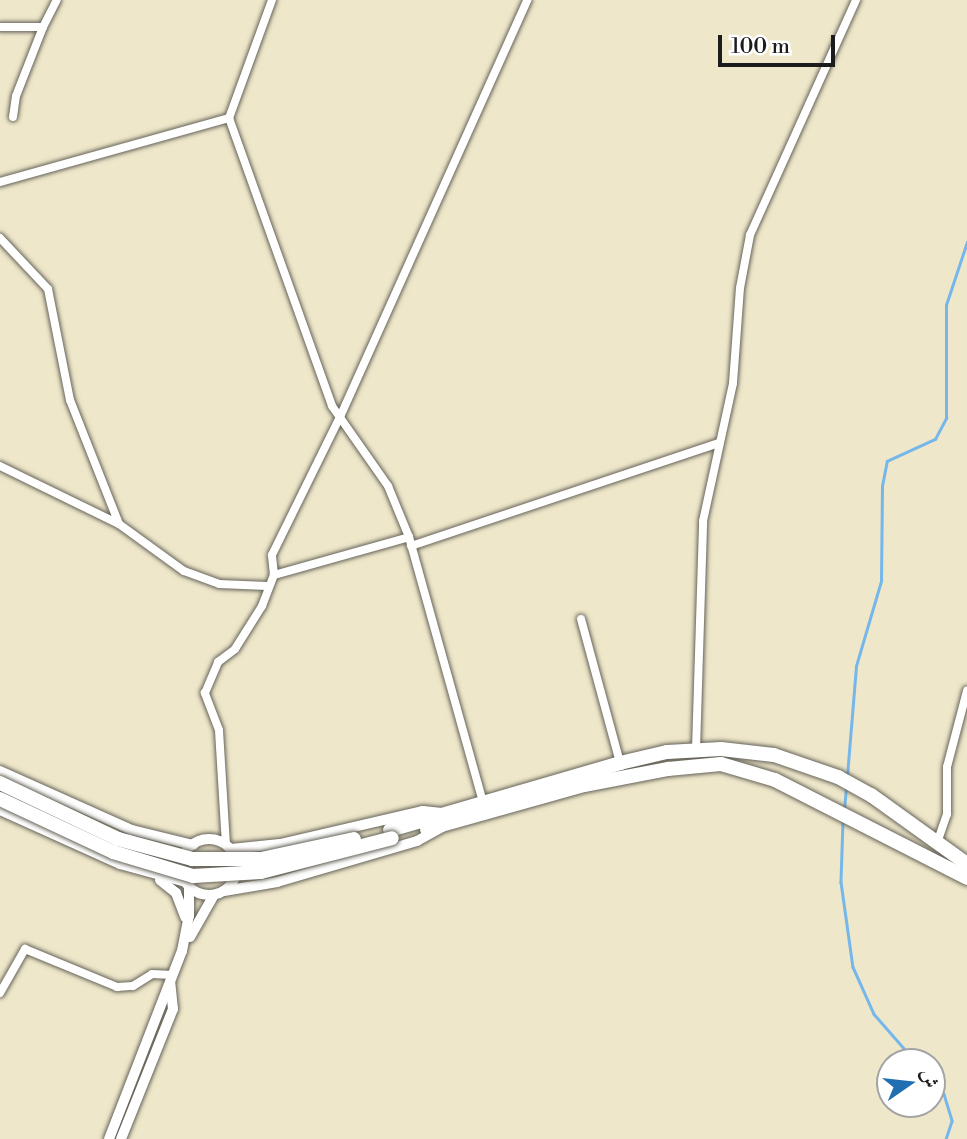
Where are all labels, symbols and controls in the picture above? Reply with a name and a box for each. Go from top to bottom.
scale bar [722,21,839,65]
text: 100 m [731,34,790,60]
north arrow [876,1048,946,1118]
text: ش [916,1066,943,1090]

